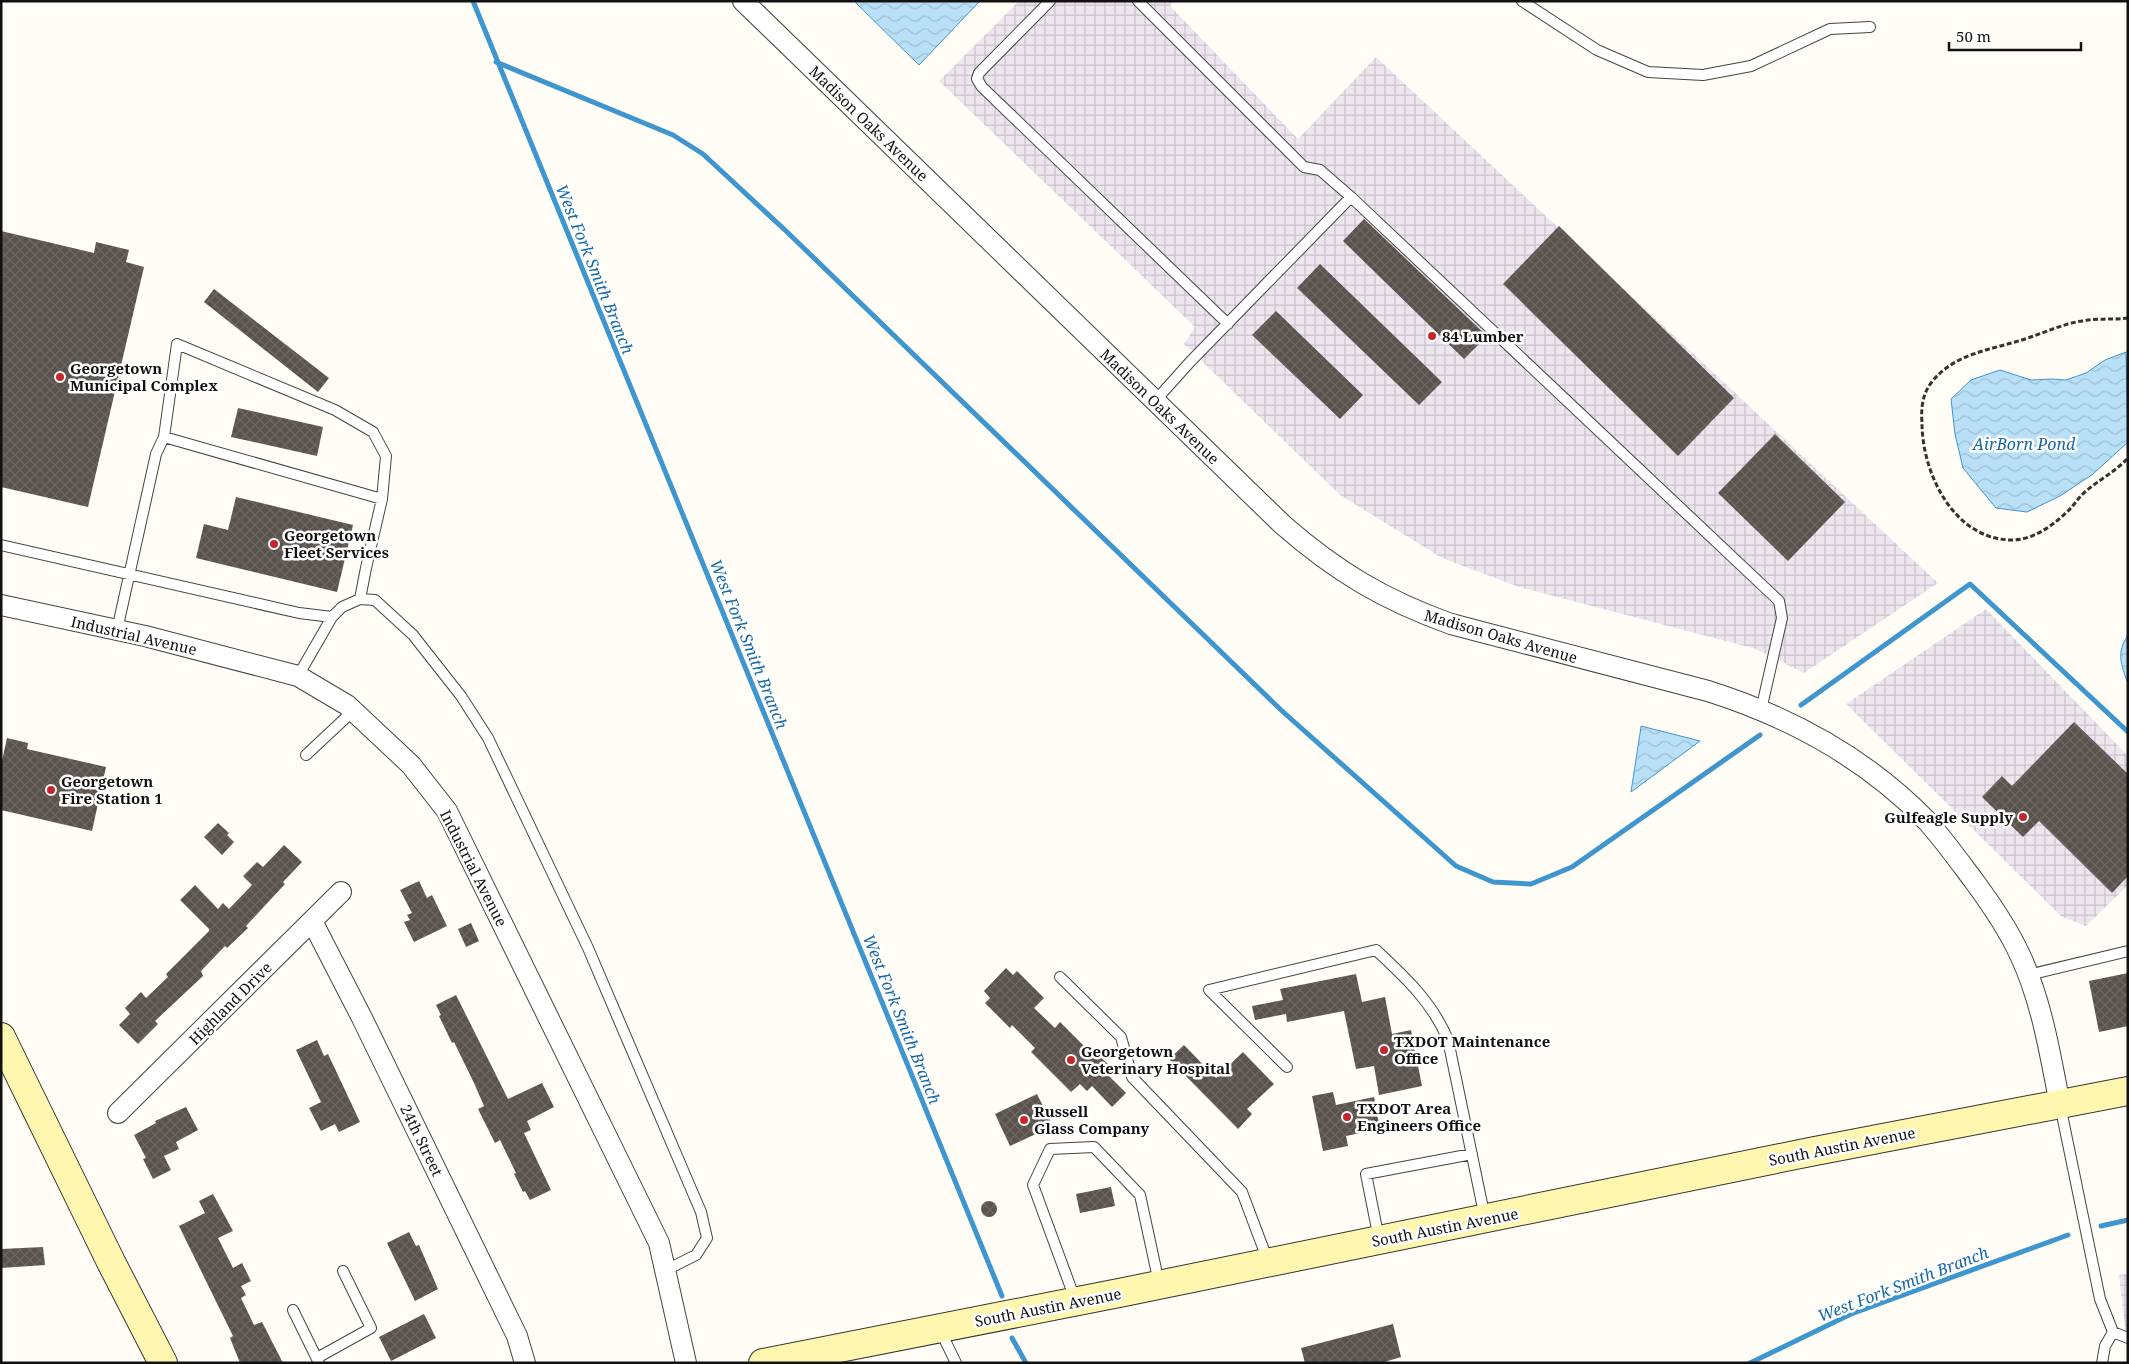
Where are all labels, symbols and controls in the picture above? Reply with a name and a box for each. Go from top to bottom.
scale bar [1949,20,2082,52]
text: 50 m [1956,26,1991,46]
street label: Madison Oaks Avenue [805,61,933,185]
water label: West Fork Smith Branch [551,181,639,358]
place label: 84 Lumber [1442,326,1524,346]
marker: 84 Lumber [1426,330,1438,342]
street label: Madison Oaks Avenue [1096,344,1224,468]
place label: Georgetown Municipal Complex [70,358,218,395]
marker: Georgetown Municipal Complex [54,371,66,383]
water label: AirBorn Pond [1972,433,2076,455]
place label: Georgetown Fleet Services [284,525,389,562]
marker: Georgetown Fleet Services [268,538,280,550]
water label: West Fork Smith Branch [705,556,793,733]
street label: Madison Oaks Avenue [1422,605,1580,667]
street label: Industrial Avenue [69,611,199,659]
place label: Georgetown Fire Station 1 [61,771,163,808]
marker: Georgetown Fire Station 1 [45,784,57,796]
street label: Industrial Avenue [436,806,512,930]
place label: Gulfeagle Supply [1884,807,2013,827]
marker: Gulfeagle Supply [2017,811,2029,823]
water label: West Fork Smith Branch [858,931,946,1108]
street label: Highland Drive [184,957,276,1049]
place label: TXDOT Maintenance Office [1394,1031,1550,1068]
place label: Georgetown Veterinary Hospital [1081,1041,1231,1078]
marker: TXDOT Maintenance Office [1378,1044,1390,1056]
marker: Georgetown Veterinary Hospital [1065,1054,1077,1066]
place label: TXDOT Area Engineers Office [1357,1098,1481,1135]
street label: 24th Street [396,1101,448,1179]
place label: Russell Glass Company [1034,1101,1150,1138]
marker: TXDOT Area Engineers Office [1341,1111,1353,1123]
marker: Russell Glass Company [1018,1114,1030,1126]
street label: South Austin Avenue [1767,1122,1917,1170]
street label: South Austin Avenue [1370,1203,1520,1251]
water label: West Fork Smith Branch [1814,1241,1992,1327]
street label: South Austin Avenue [973,1283,1123,1331]

